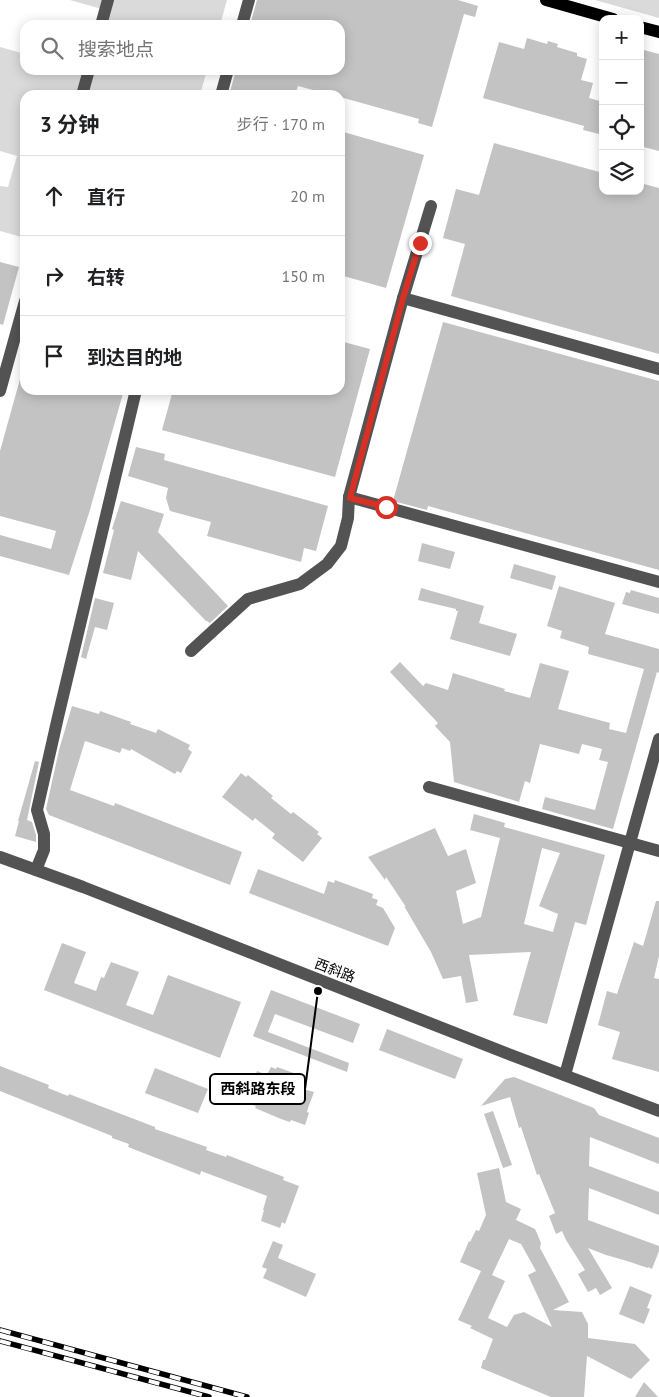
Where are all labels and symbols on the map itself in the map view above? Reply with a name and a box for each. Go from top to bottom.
route end [409,232,432,255]
route start [375,496,398,519]
street label: 西斜路 [312,954,358,986]
callout: 西斜路东段 [210,1074,305,1104]
text: 西斜路东段 [220,1079,296,1098]

